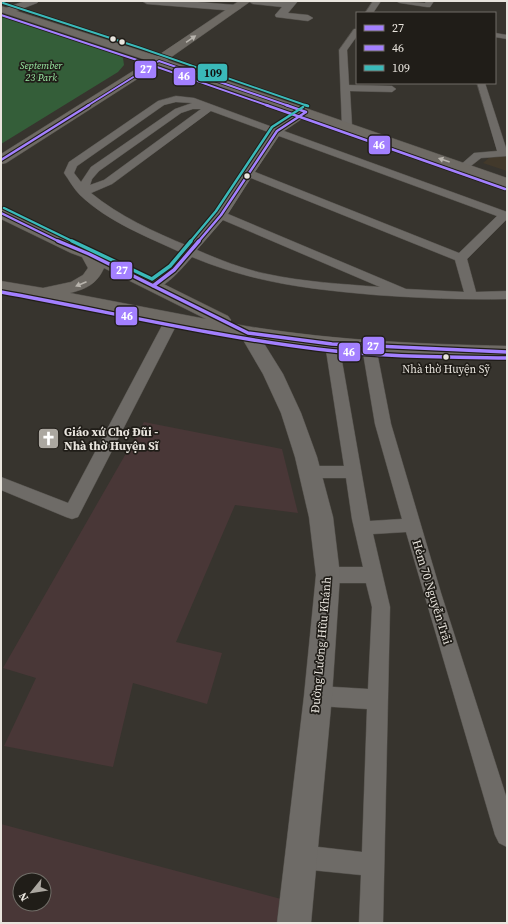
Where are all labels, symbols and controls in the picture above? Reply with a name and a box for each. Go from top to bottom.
legend [356,12,496,84]
text: 27 [392,20,404,36]
unlabelled marker [108,34,118,44]
one-way arrow [186,35,197,43]
unlabelled marker [117,37,127,47]
text: 46 [392,40,404,56]
park label: September 23 Park [20,59,63,84]
line badge: 27 [134,60,157,79]
text: 109 [392,60,410,76]
text: 27 [140,62,152,77]
line badge: 109 [197,63,228,82]
text: 109 [204,66,222,81]
line badge: 46 [173,67,196,86]
text: 46 [178,69,190,84]
line badge: 46 [368,135,391,155]
text: 46 [373,138,385,153]
one-way arrow [437,157,449,163]
unlabelled marker [242,171,252,181]
line badge: 27 [110,261,133,280]
text: 27 [116,263,128,278]
one-way arrow [74,281,86,287]
line badge: 46 [115,306,138,326]
text: 46 [121,309,133,324]
line badge: 27 [362,336,385,355]
text: 27 [367,339,379,354]
line badge: 46 [338,342,361,362]
text: 46 [343,345,355,360]
marker: Nhà thờ Huyện Sỹ [441,352,451,362]
place label: Nhà thờ Huyện Sỹ [402,362,490,377]
place label: Giáo xứ Chợ Đũi - Nhà thờ Huyện Sĩ [64,424,159,454]
church icon: Giáo xứ Chợ Đũi - Nhà thờ Huyện Sĩ [36,426,62,452]
street label: Hẻm 70 Nguyễn Trãi [408,538,456,647]
street label: Đường Lương Hữu Khánh [307,576,335,714]
north arrow [12,872,52,912]
text: N [15,890,32,904]

